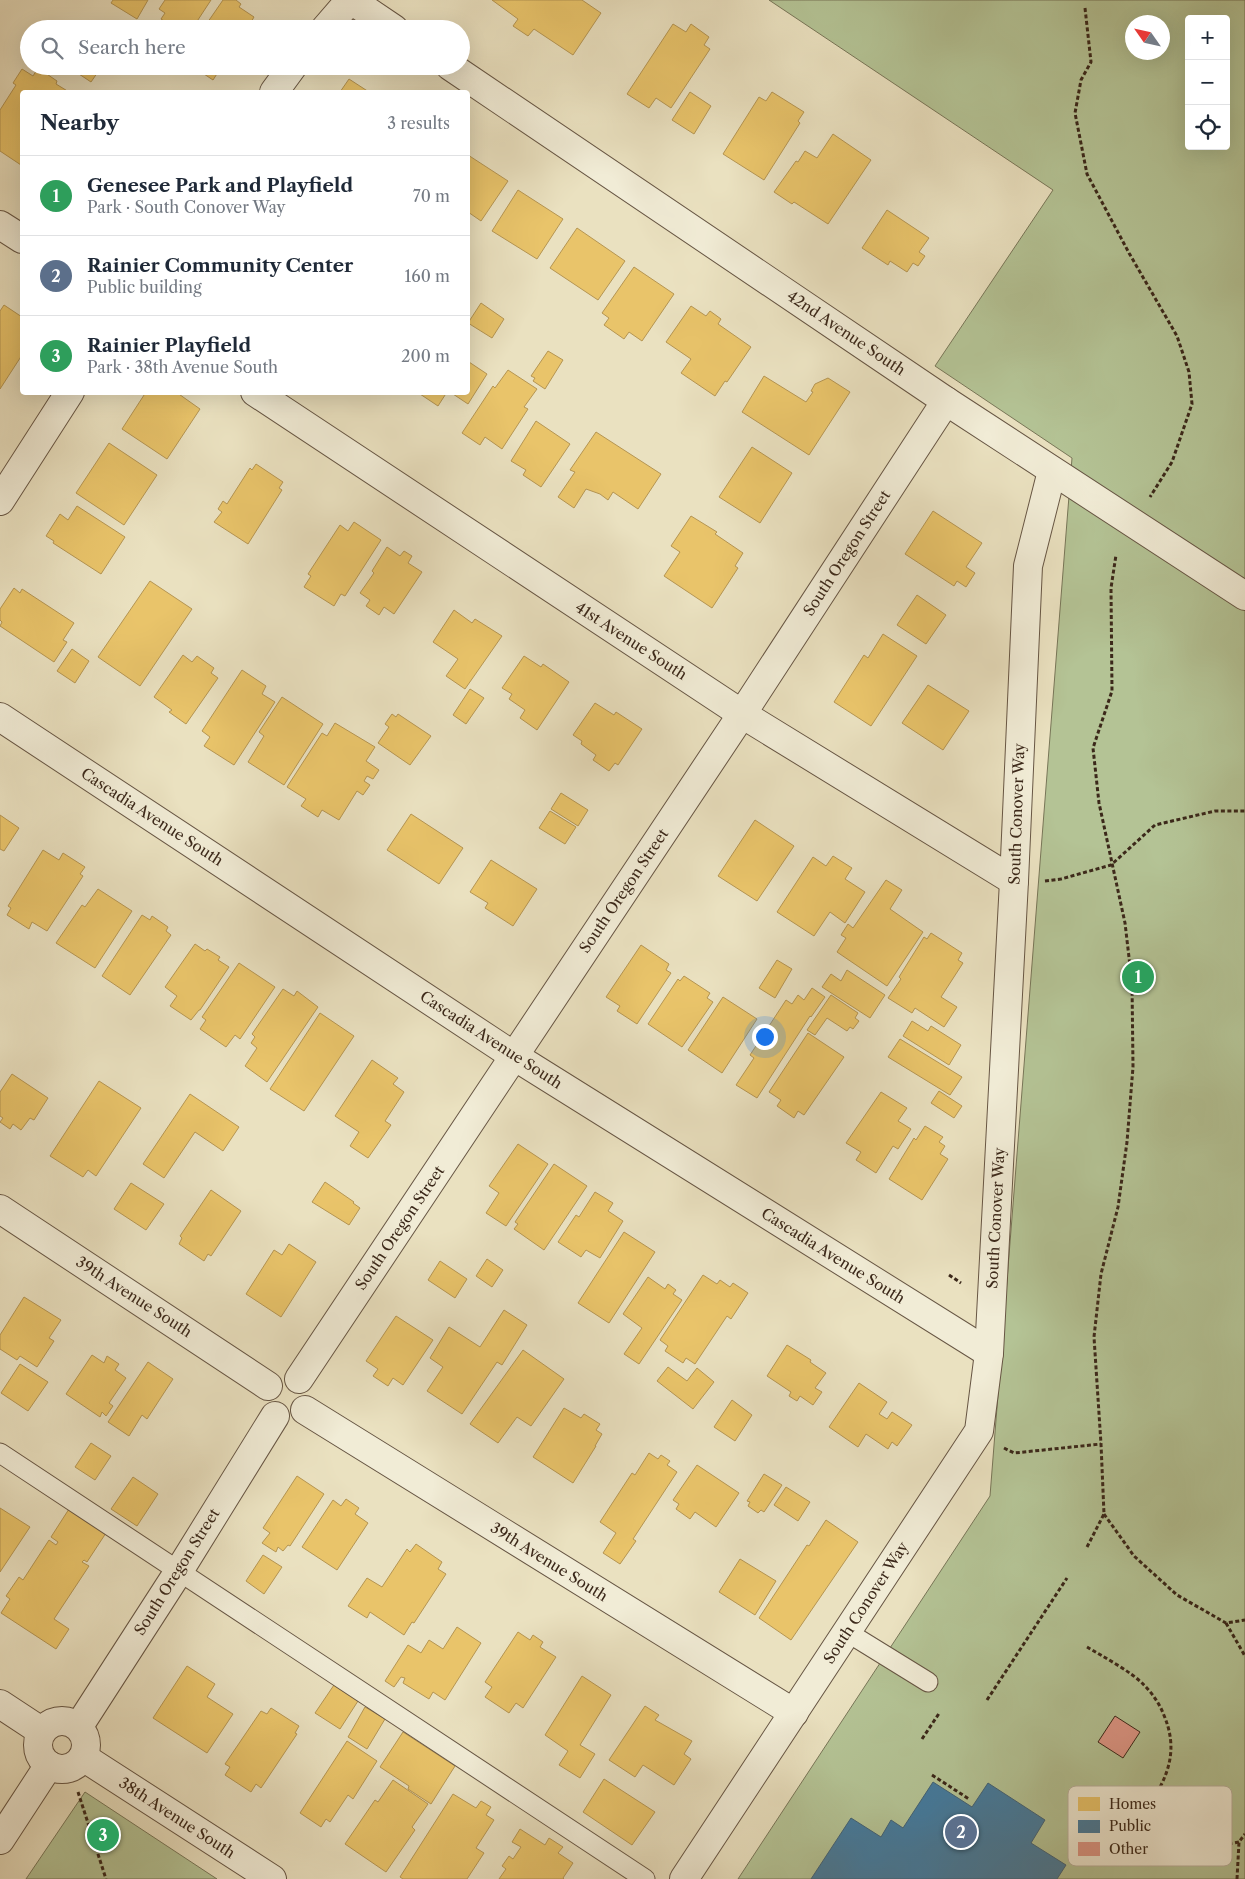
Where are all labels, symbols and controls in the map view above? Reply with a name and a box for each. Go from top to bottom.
north arrow [1125,15,1170,60]
map controls [1185,15,1230,150]
button: + [1185,15,1230,60]
search box [20,20,470,75]
icon: search [38,34,66,62]
text: Search here [78,36,186,59]
button: − [1185,60,1230,105]
button: locate [1185,105,1230,150]
text: Nearby [40,110,119,135]
text: 3 results [387,113,450,133]
text: Genesee Park and Playfield [87,174,353,197]
text: 1 [52,186,60,206]
text: 70 m [413,186,450,206]
text: Park · South Conover Way [87,197,285,217]
text: Rainier Community Center [87,254,353,277]
text: 2 [51,266,61,286]
text: 160 m [405,266,450,286]
text: Public building [87,277,202,297]
street label: 42nd Avenue South [783,286,910,380]
text: Rainier Playfield [87,334,251,357]
text: 3 [51,346,61,366]
text: 200 m [401,346,450,366]
text: Park · 38th Avenue South [87,357,278,377]
street label: South Oregon Street [799,486,895,619]
street label: 41st Avenue South [572,597,691,684]
street label: South Conover Way [1005,742,1028,885]
street label: Cascadia Avenue South [77,763,228,870]
street label: South Oregon Street [575,824,673,957]
pin: 1 [1122,958,1154,996]
street label: Cascadia Avenue South [416,986,567,1093]
your location [752,1024,778,1050]
street label: South Conover Way [982,1146,1009,1289]
street label: South Oregon Street [351,1161,449,1294]
street label: Cascadia Avenue South [758,1204,909,1308]
street label: 39th Avenue South [73,1252,196,1342]
street label: South Oregon Street [130,1504,224,1639]
street label: 39th Avenue South [487,1518,612,1606]
street label: South Conover Way [819,1538,912,1667]
street label: 38th Avenue South [116,1773,239,1863]
legend [1068,1786,1232,1866]
text: Homes [1109,1795,1156,1813]
pin: 2 [945,1813,977,1851]
pin: 3 [87,1816,119,1854]
text: Public [1109,1817,1151,1835]
text: Other [1109,1840,1148,1858]

